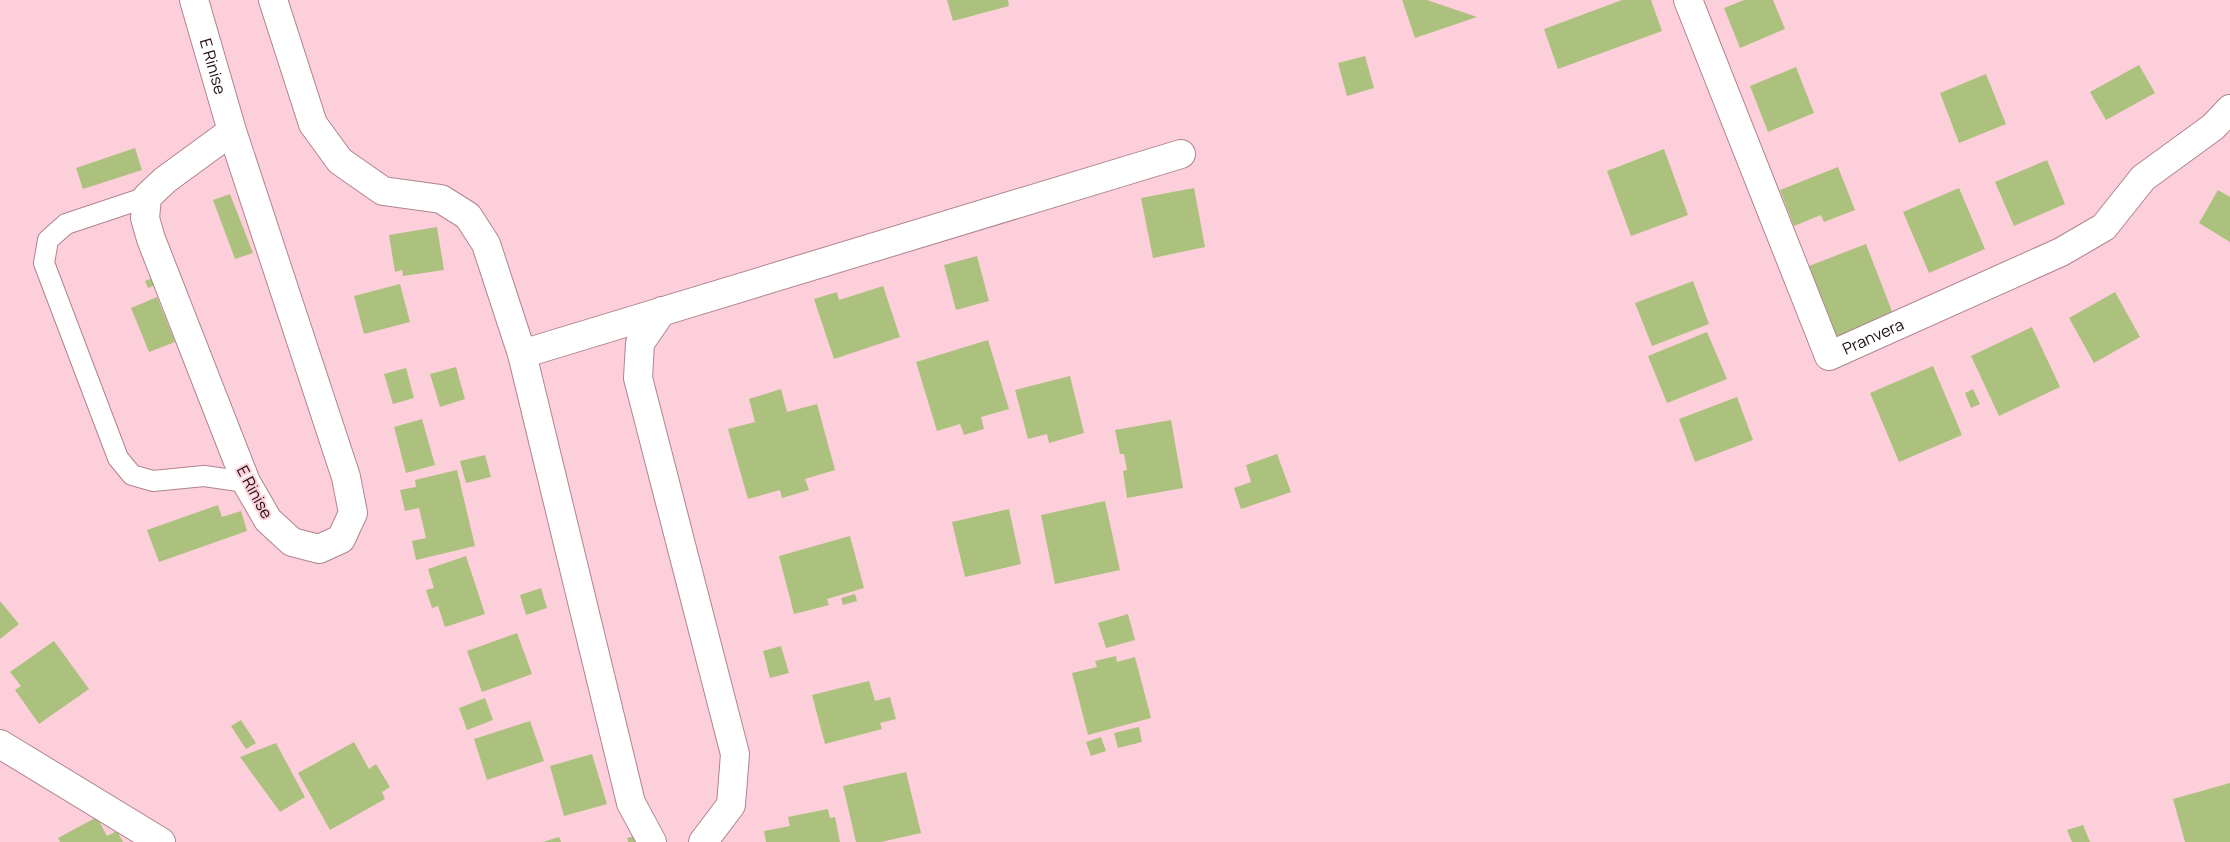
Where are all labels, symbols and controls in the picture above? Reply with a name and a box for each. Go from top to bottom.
street label: E Rinise [195,36,232,97]
street label: Pranvera [1839,313,1907,360]
street label: E Rinise [232,462,278,522]

